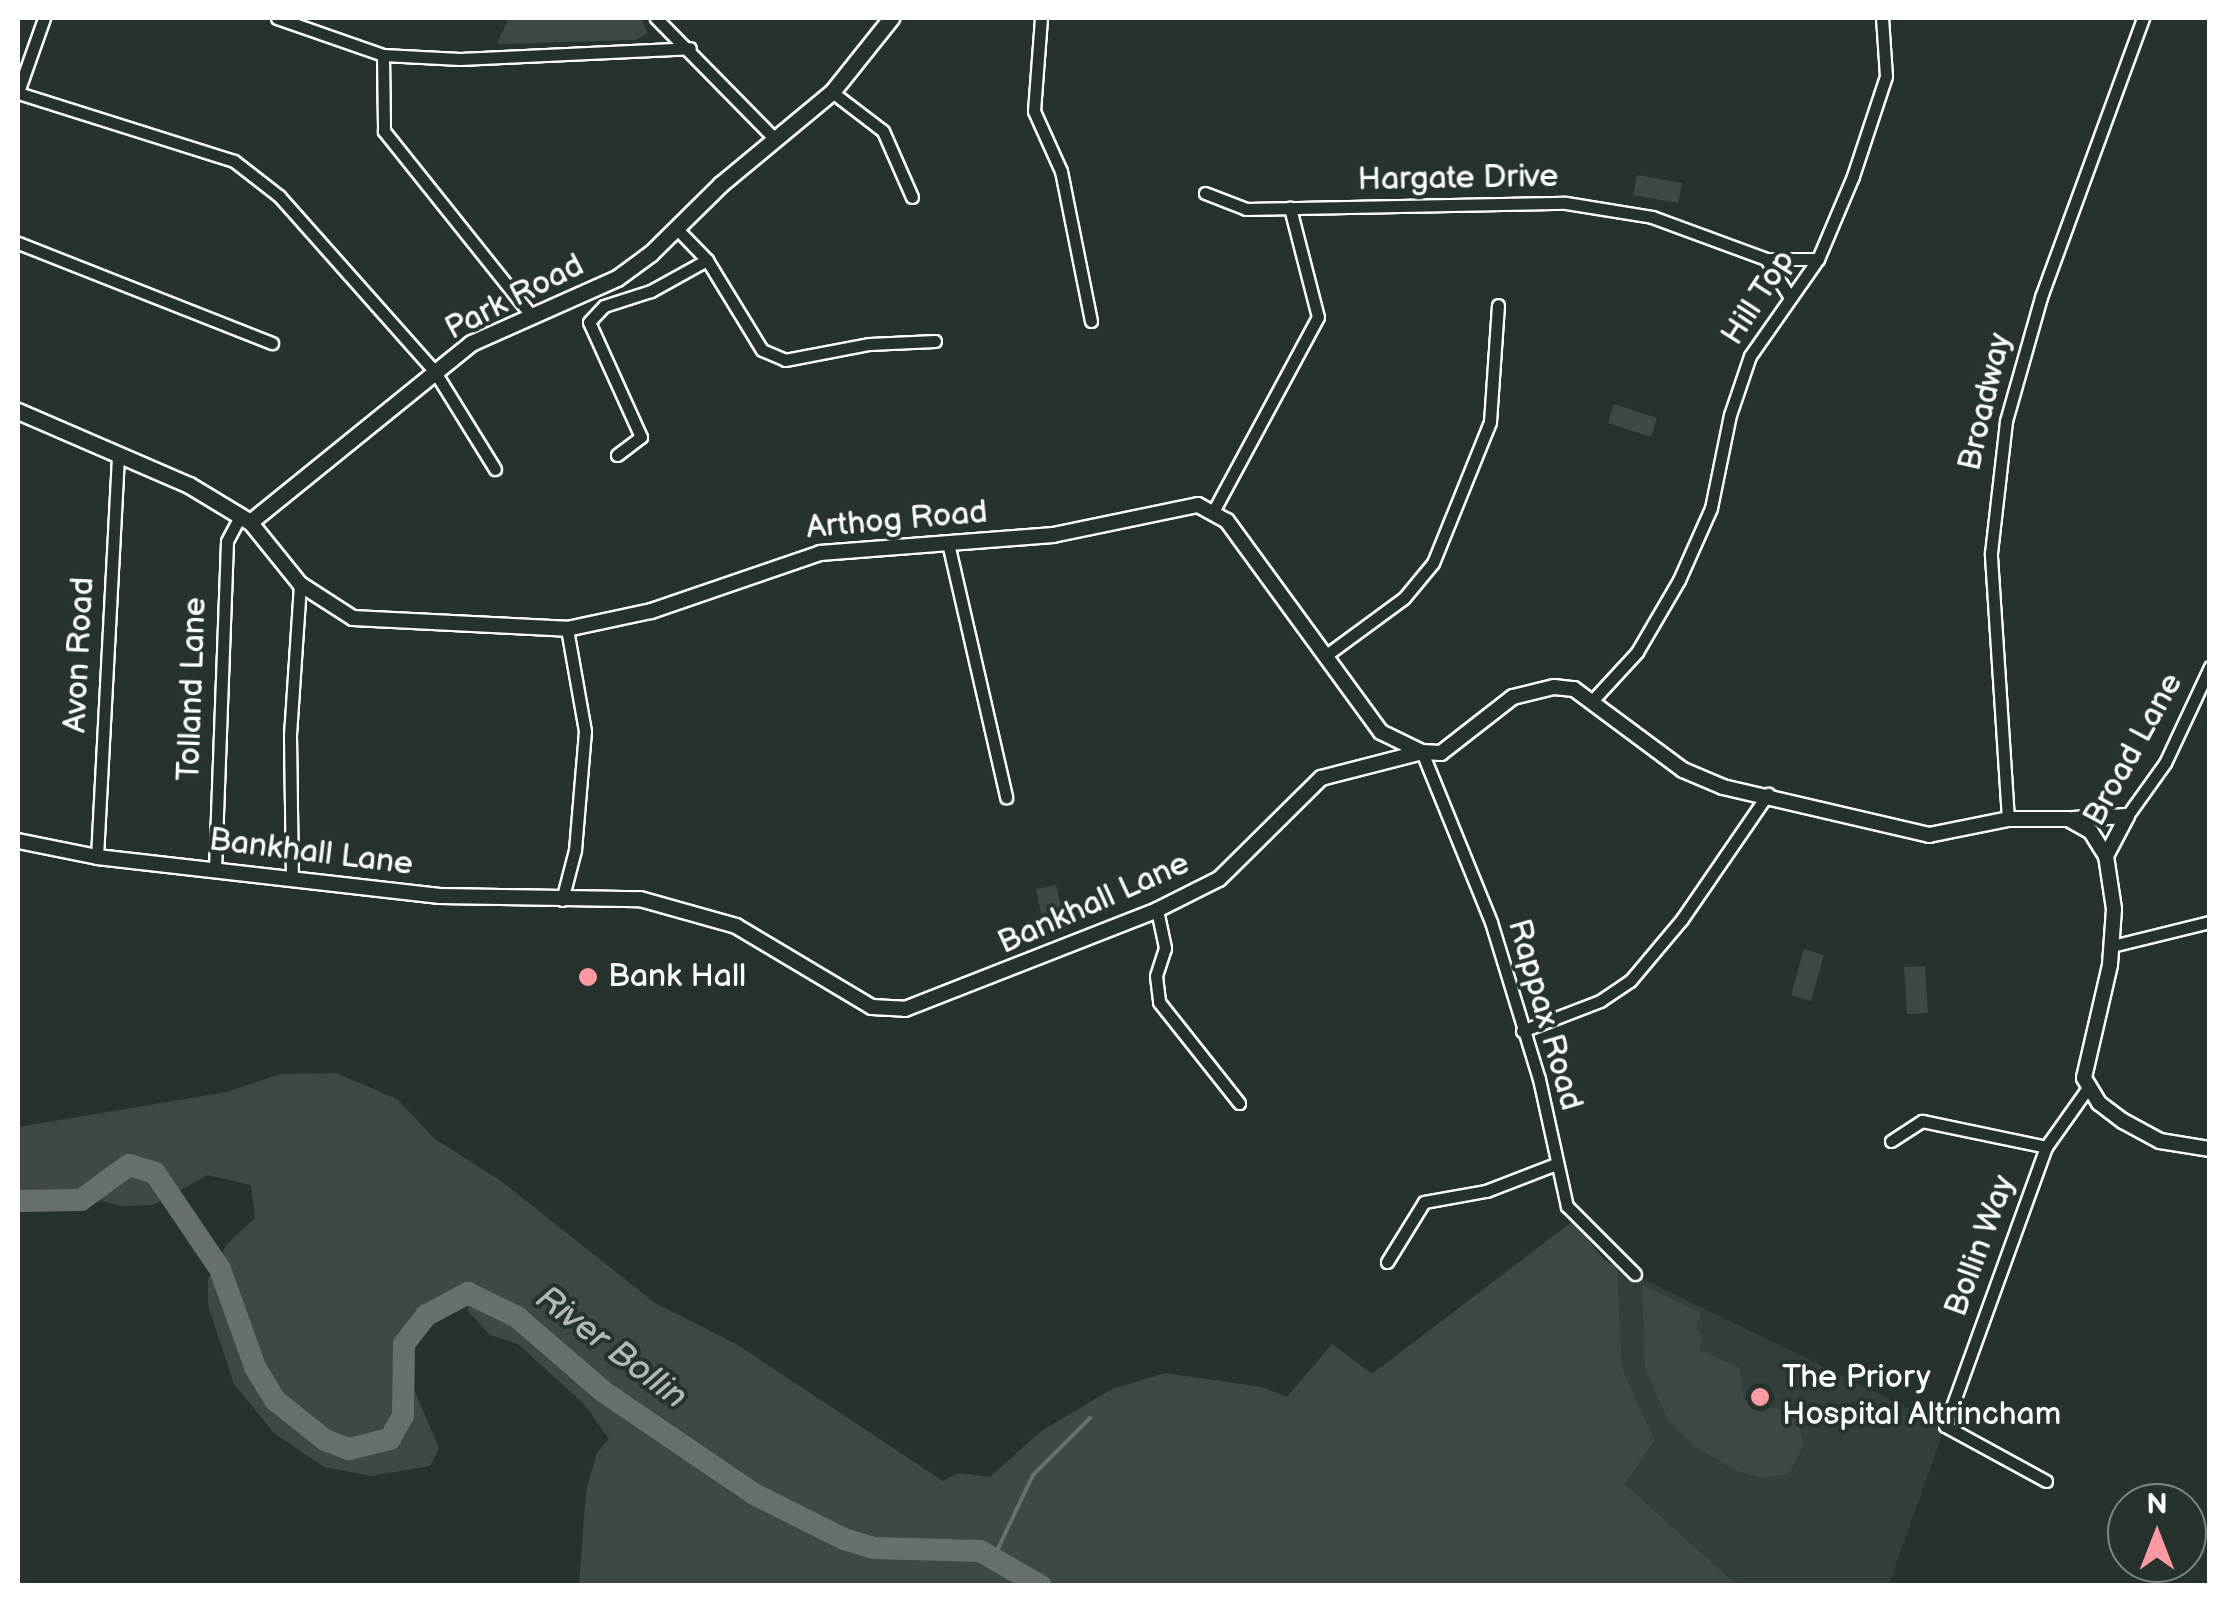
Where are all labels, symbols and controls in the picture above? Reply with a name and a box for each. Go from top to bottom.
street label: Hargate Drive [1357,158,1559,200]
street label: Hill Top [1714,243,1804,353]
street label: Park Road [439,247,591,349]
street label: Broadway [1952,329,2020,475]
street label: Arthog Road [805,494,989,548]
street label: Avon Road [57,576,103,734]
street label: Tolland Lane [171,596,215,782]
street label: Broad Lane [2076,667,2192,833]
street label: Bankhall Lane [207,821,415,885]
street label: Bankhall Lane [993,845,1195,963]
street label: Rappax Road [1498,915,1590,1115]
place label: Bank Hall [608,958,746,996]
marker: Bank Hall [577,966,599,988]
street label: Bollin Way [1938,1170,2024,1322]
water label: River Bollin [527,1278,695,1418]
place label: The Priory Hospital Altrincham [1782,1360,2061,1435]
marker: The Priory Hospital Altrincham [1747,1384,1773,1410]
north arrow [2107,1483,2207,1583]
text: N [2146,1488,2168,1521]

